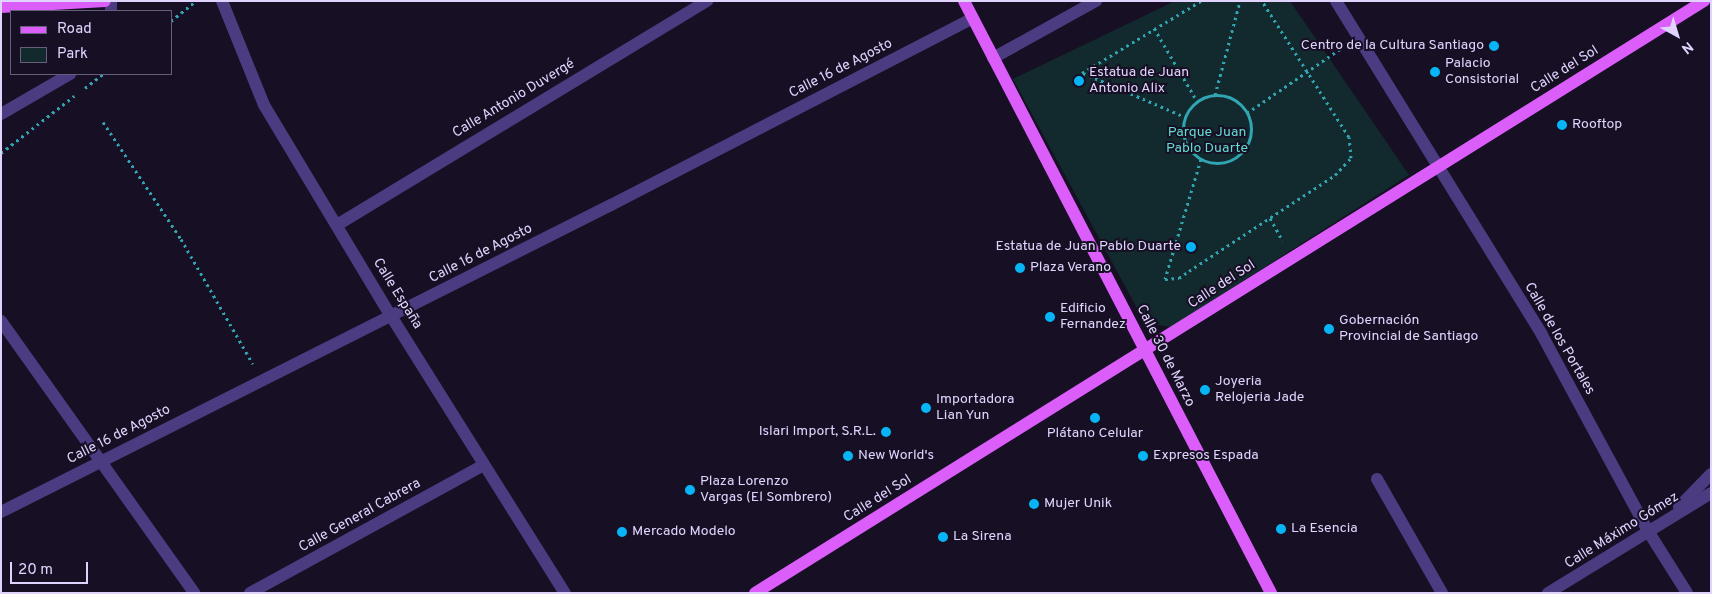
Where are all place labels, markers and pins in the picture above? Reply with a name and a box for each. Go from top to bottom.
place label: Centro de la Cultura Santiago [1301,38,1484,54]
marker: Centro de la Cultura Santiago [1488,40,1500,52]
place label: Palacio Consistorial [1445,56,1519,88]
place label: Estatua de Juan Antonio Alix [1089,65,1189,98]
marker: Palacio Consistorial [1429,66,1441,78]
marker: Estatua de Juan Antonio Alix [1073,75,1085,87]
place label: Rooftop [1572,117,1622,133]
marker: Rooftop [1556,119,1568,131]
place label: Estatua de Juan Pablo Duarte [996,239,1181,255]
marker: Estatua de Juan Pablo Duarte [1185,241,1197,253]
place label: Plaza Verano [1030,260,1112,276]
marker: Plaza Verano [1014,262,1026,274]
place label: Edificio Fernandez [1060,301,1126,334]
marker: Edificio Fernandez [1044,311,1056,323]
place label: Gobernación Provincial de Santiago [1339,313,1478,346]
marker: Gobernación Provincial de Santiago [1323,323,1335,335]
place label: Joyeria Relojeria Jade [1215,374,1304,407]
marker: Joyeria Relojeria Jade [1199,384,1211,396]
place label: Importadora Lian Yun [936,392,1014,424]
marker: Importadora Lian Yun [920,402,932,414]
marker: Plátano Celular [1089,412,1101,424]
place label: Islari Import, S.R.L. [759,424,876,440]
marker: Islari Import, S.R.L. [880,426,892,438]
place label: Plátano Celular [1047,426,1143,442]
place label: New World's [858,448,934,464]
place label: Expresos Espada [1153,448,1259,464]
marker: New World's [842,450,854,462]
marker: Expresos Espada [1137,450,1149,462]
place label: Plaza Lorenzo Vargas (El Sombrero) [700,474,832,507]
marker: Plaza Lorenzo Vargas (El Sombrero) [684,484,696,496]
place label: Mujer Unik [1044,496,1112,512]
marker: Mujer Unik [1028,498,1040,510]
place label: La Esencia [1291,521,1358,537]
marker: La Esencia [1275,523,1287,535]
place label: Mercado Modelo [632,524,736,540]
marker: Mercado Modelo [616,526,628,538]
place label: La Sirena [953,529,1012,545]
marker: La Sirena [937,531,949,543]

